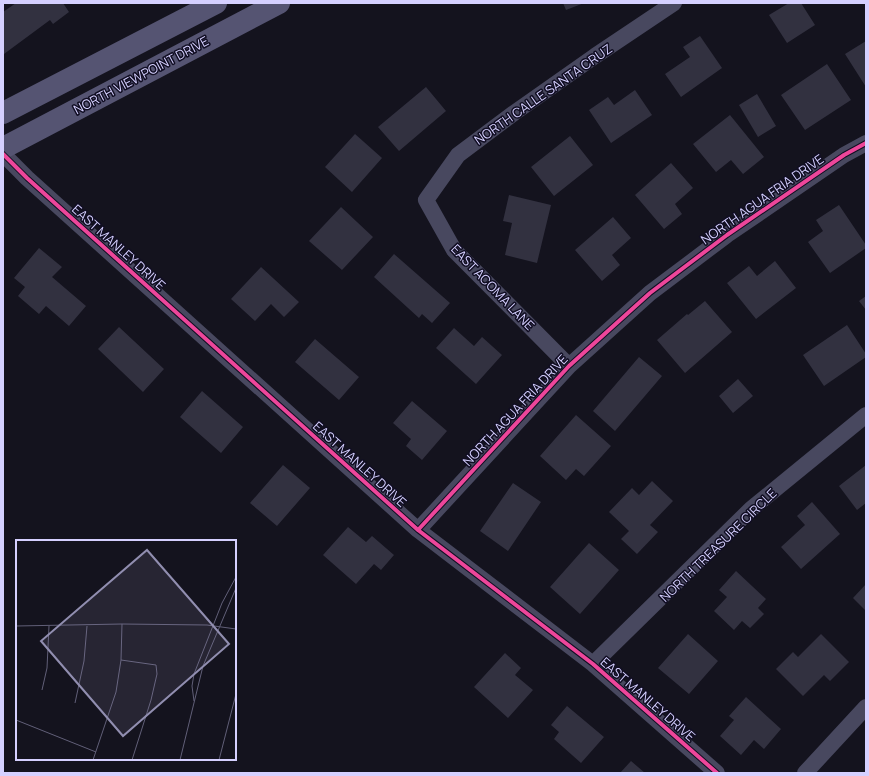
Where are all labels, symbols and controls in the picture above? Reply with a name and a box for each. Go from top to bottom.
street label: NORTH VIEWPOINT DRIVE [70,32,212,118]
street label: NORTH CALLE SANTA CRUZ [471,39,616,149]
street label: NORTH AGUA FRIA DRIVE [697,150,827,248]
street label: EAST MANLEY DRIVE [68,200,170,294]
street label: EAST ACOMA LANE [447,240,539,334]
street label: NORTH AGUA FRIA DRIVE [459,350,571,470]
street label: EAST MANLEY DRIVE [309,417,411,511]
street label: NORTH TREASURE CIRCLE [656,484,780,606]
inset map [16,540,236,760]
street label: EAST MANLEY DRIVE [597,653,699,745]

